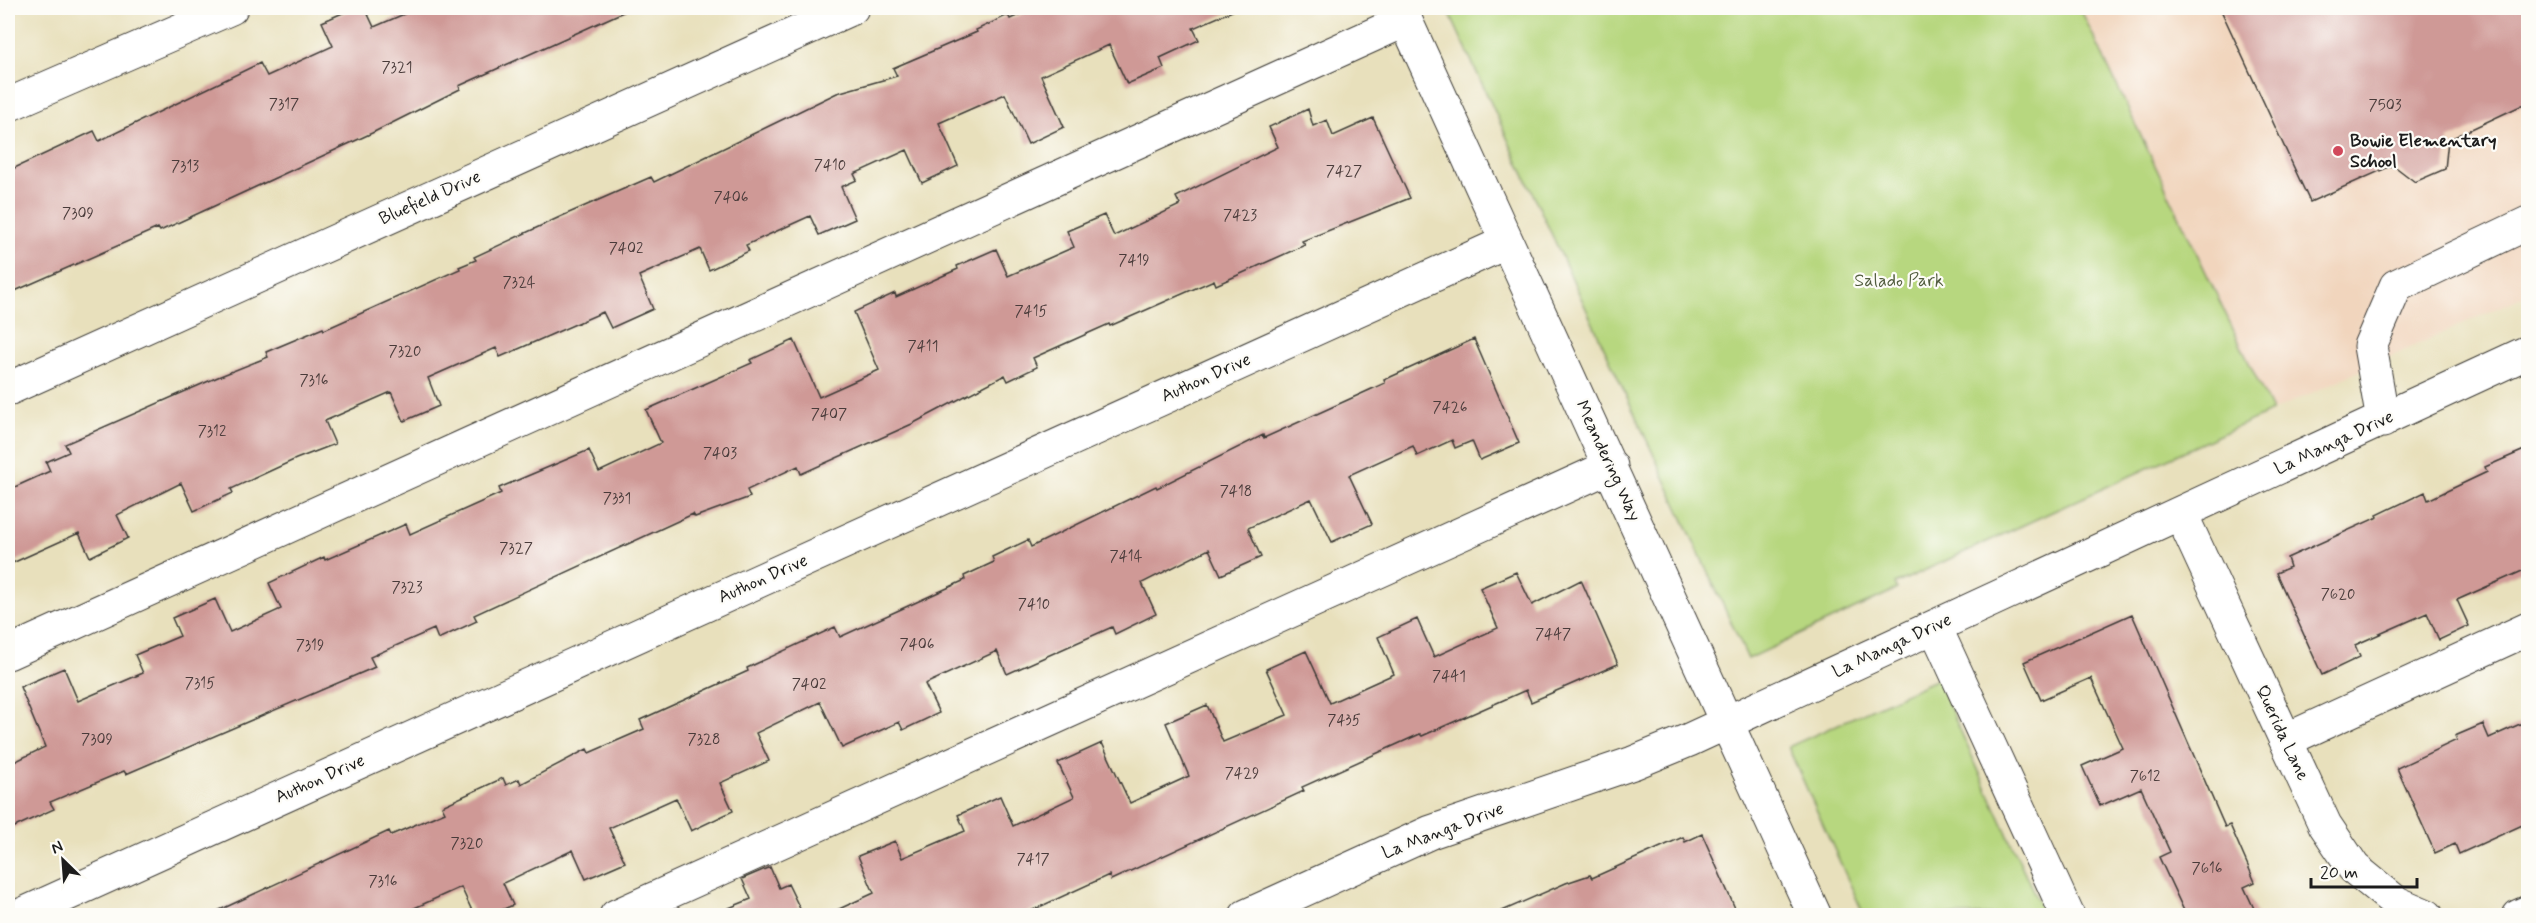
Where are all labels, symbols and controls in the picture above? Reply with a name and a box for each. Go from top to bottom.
house number: 7321 [381,58,413,78]
house number: 7317 [269,95,299,115]
house number: 7503 [2369,96,2402,116]
place label: Bowie Elementary School [2350,129,2496,174]
marker: Bowie Elementary School [2331,144,2345,158]
house number: 7410 [814,156,846,176]
house number: 7313 [171,157,199,177]
house number: 7427 [1326,162,1362,182]
street label: Bluefield Drive [375,165,485,231]
house number: 7406 [714,188,749,208]
house number: 7309 [62,204,94,224]
house number: 7423 [1223,206,1257,226]
house number: 7402 [609,239,643,259]
house number: 7419 [1118,251,1150,271]
park label: Salado Park [1854,269,1944,293]
house number: 7324 [502,273,536,293]
house number: 7415 [1014,302,1048,322]
house number: 7411 [908,337,938,357]
house number: 7320 [389,342,421,362]
street label: Authon Drive [1157,348,1255,408]
house number: 7316 [300,371,329,391]
street label: Meandering Way [1569,397,1647,526]
house number: 7426 [1433,398,1468,418]
house number: 7407 [811,405,847,425]
street label: La Manga Drive [2271,405,2397,481]
house number: 7312 [198,422,226,442]
house number: 7403 [703,444,737,464]
house number: 7418 [1220,482,1252,502]
house number: 7331 [603,489,631,509]
house number: 7327 [499,539,533,559]
house number: 7414 [1110,547,1143,567]
street label: Authon Drive [714,549,812,609]
house number: 7323 [391,578,423,598]
house number: 7620 [2321,585,2355,605]
house number: 7410 [1018,595,1050,615]
street label: La Manga Drive [1829,608,1955,684]
house number: 7447 [1535,625,1571,645]
house number: 7406 [900,635,935,655]
house number: 7319 [296,636,324,656]
house number: 7441 [1432,667,1466,687]
house number: 7315 [185,674,215,694]
house number: 7402 [792,675,826,695]
street label: Querida Lane [2249,681,2315,785]
house number: 7435 [1327,711,1361,731]
house number: 7309 [81,730,113,750]
house number: 7328 [688,730,720,750]
street label: Authon Drive [271,749,369,809]
house number: 7429 [1225,764,1259,784]
house number: 7612 [2130,767,2160,787]
street label: La Manga Drive [1379,797,1507,865]
north arrow [33,830,93,890]
house number: 7320 [451,834,483,854]
text: N [48,836,67,860]
house number: 7417 [1016,850,1050,870]
scale bar [2311,851,2418,889]
house number: 7616 [2192,859,2223,879]
text: 20 m [2320,861,2358,885]
house number: 7316 [369,872,398,892]

